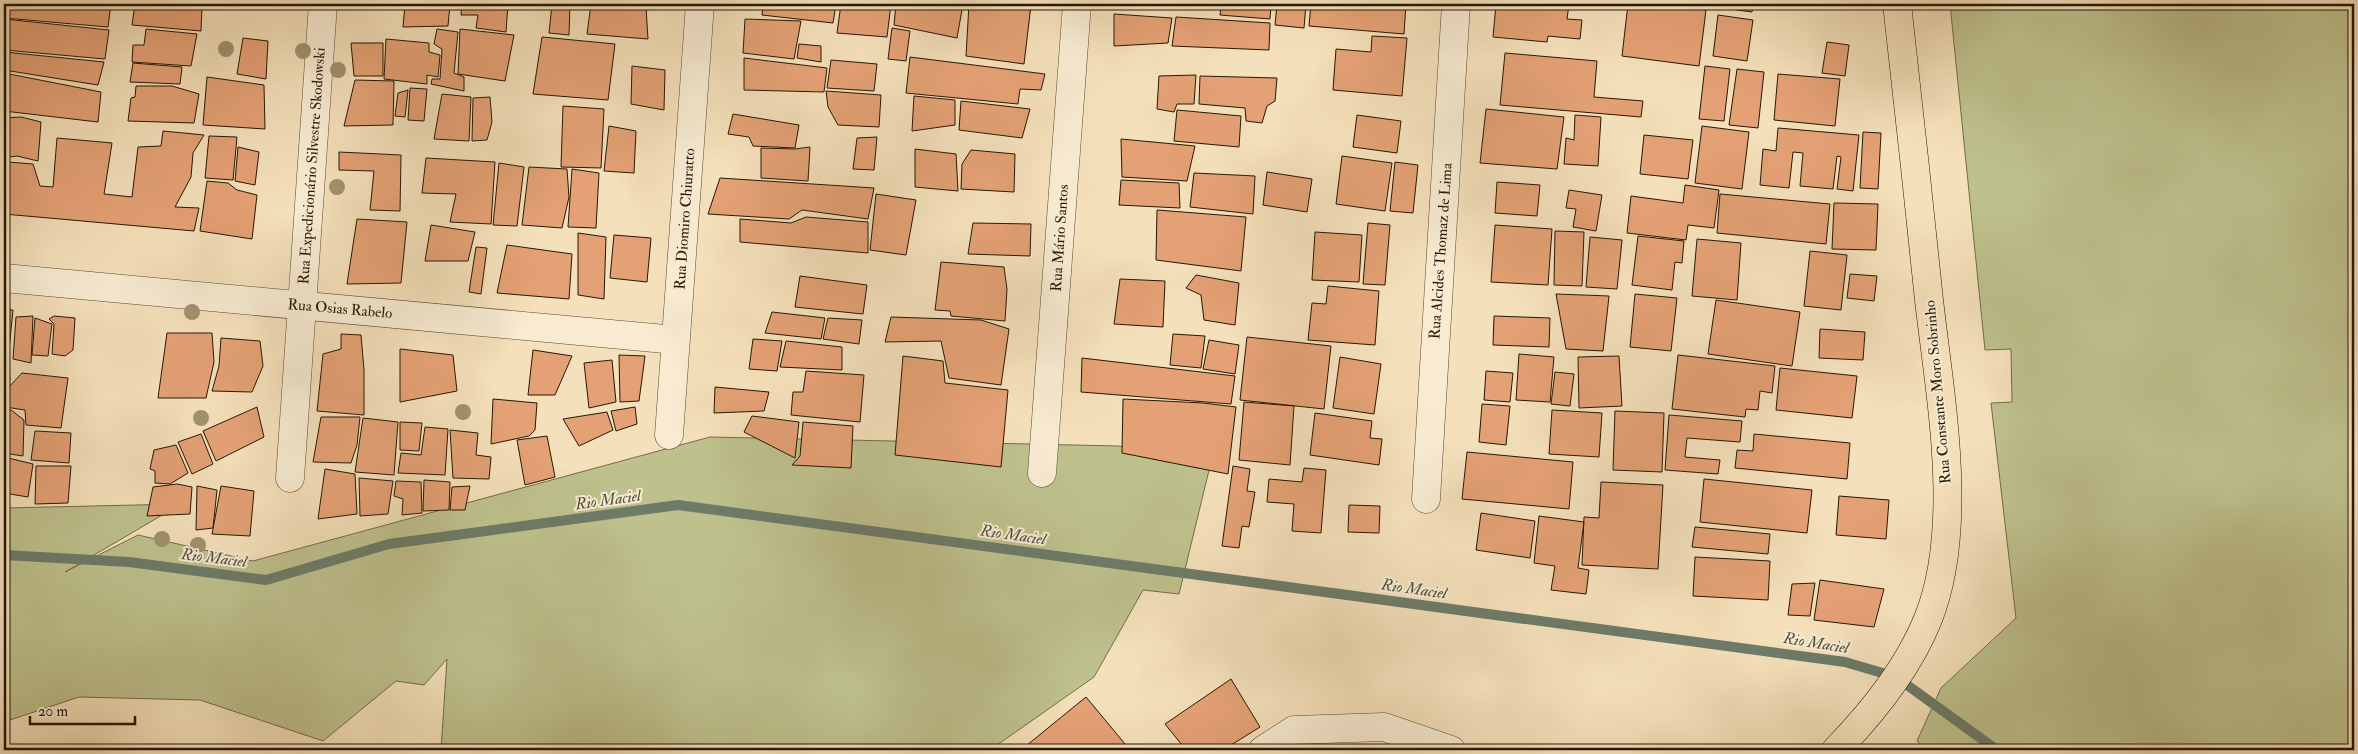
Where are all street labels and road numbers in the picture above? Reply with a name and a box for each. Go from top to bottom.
street label: Rua Expedicionário Silvestre Skodowski [294,47,331,285]
street label: Rua Diomiro Chiuratto [671,148,699,290]
street label: Rua Alcides Thomaz de Lima [1425,161,1457,340]
street label: Rua Mário Santos [1047,184,1073,292]
street label: Rua Osias Rabelo [287,295,393,323]
street label: Rua Constante Moro Sobrinho [1921,299,1955,485]

